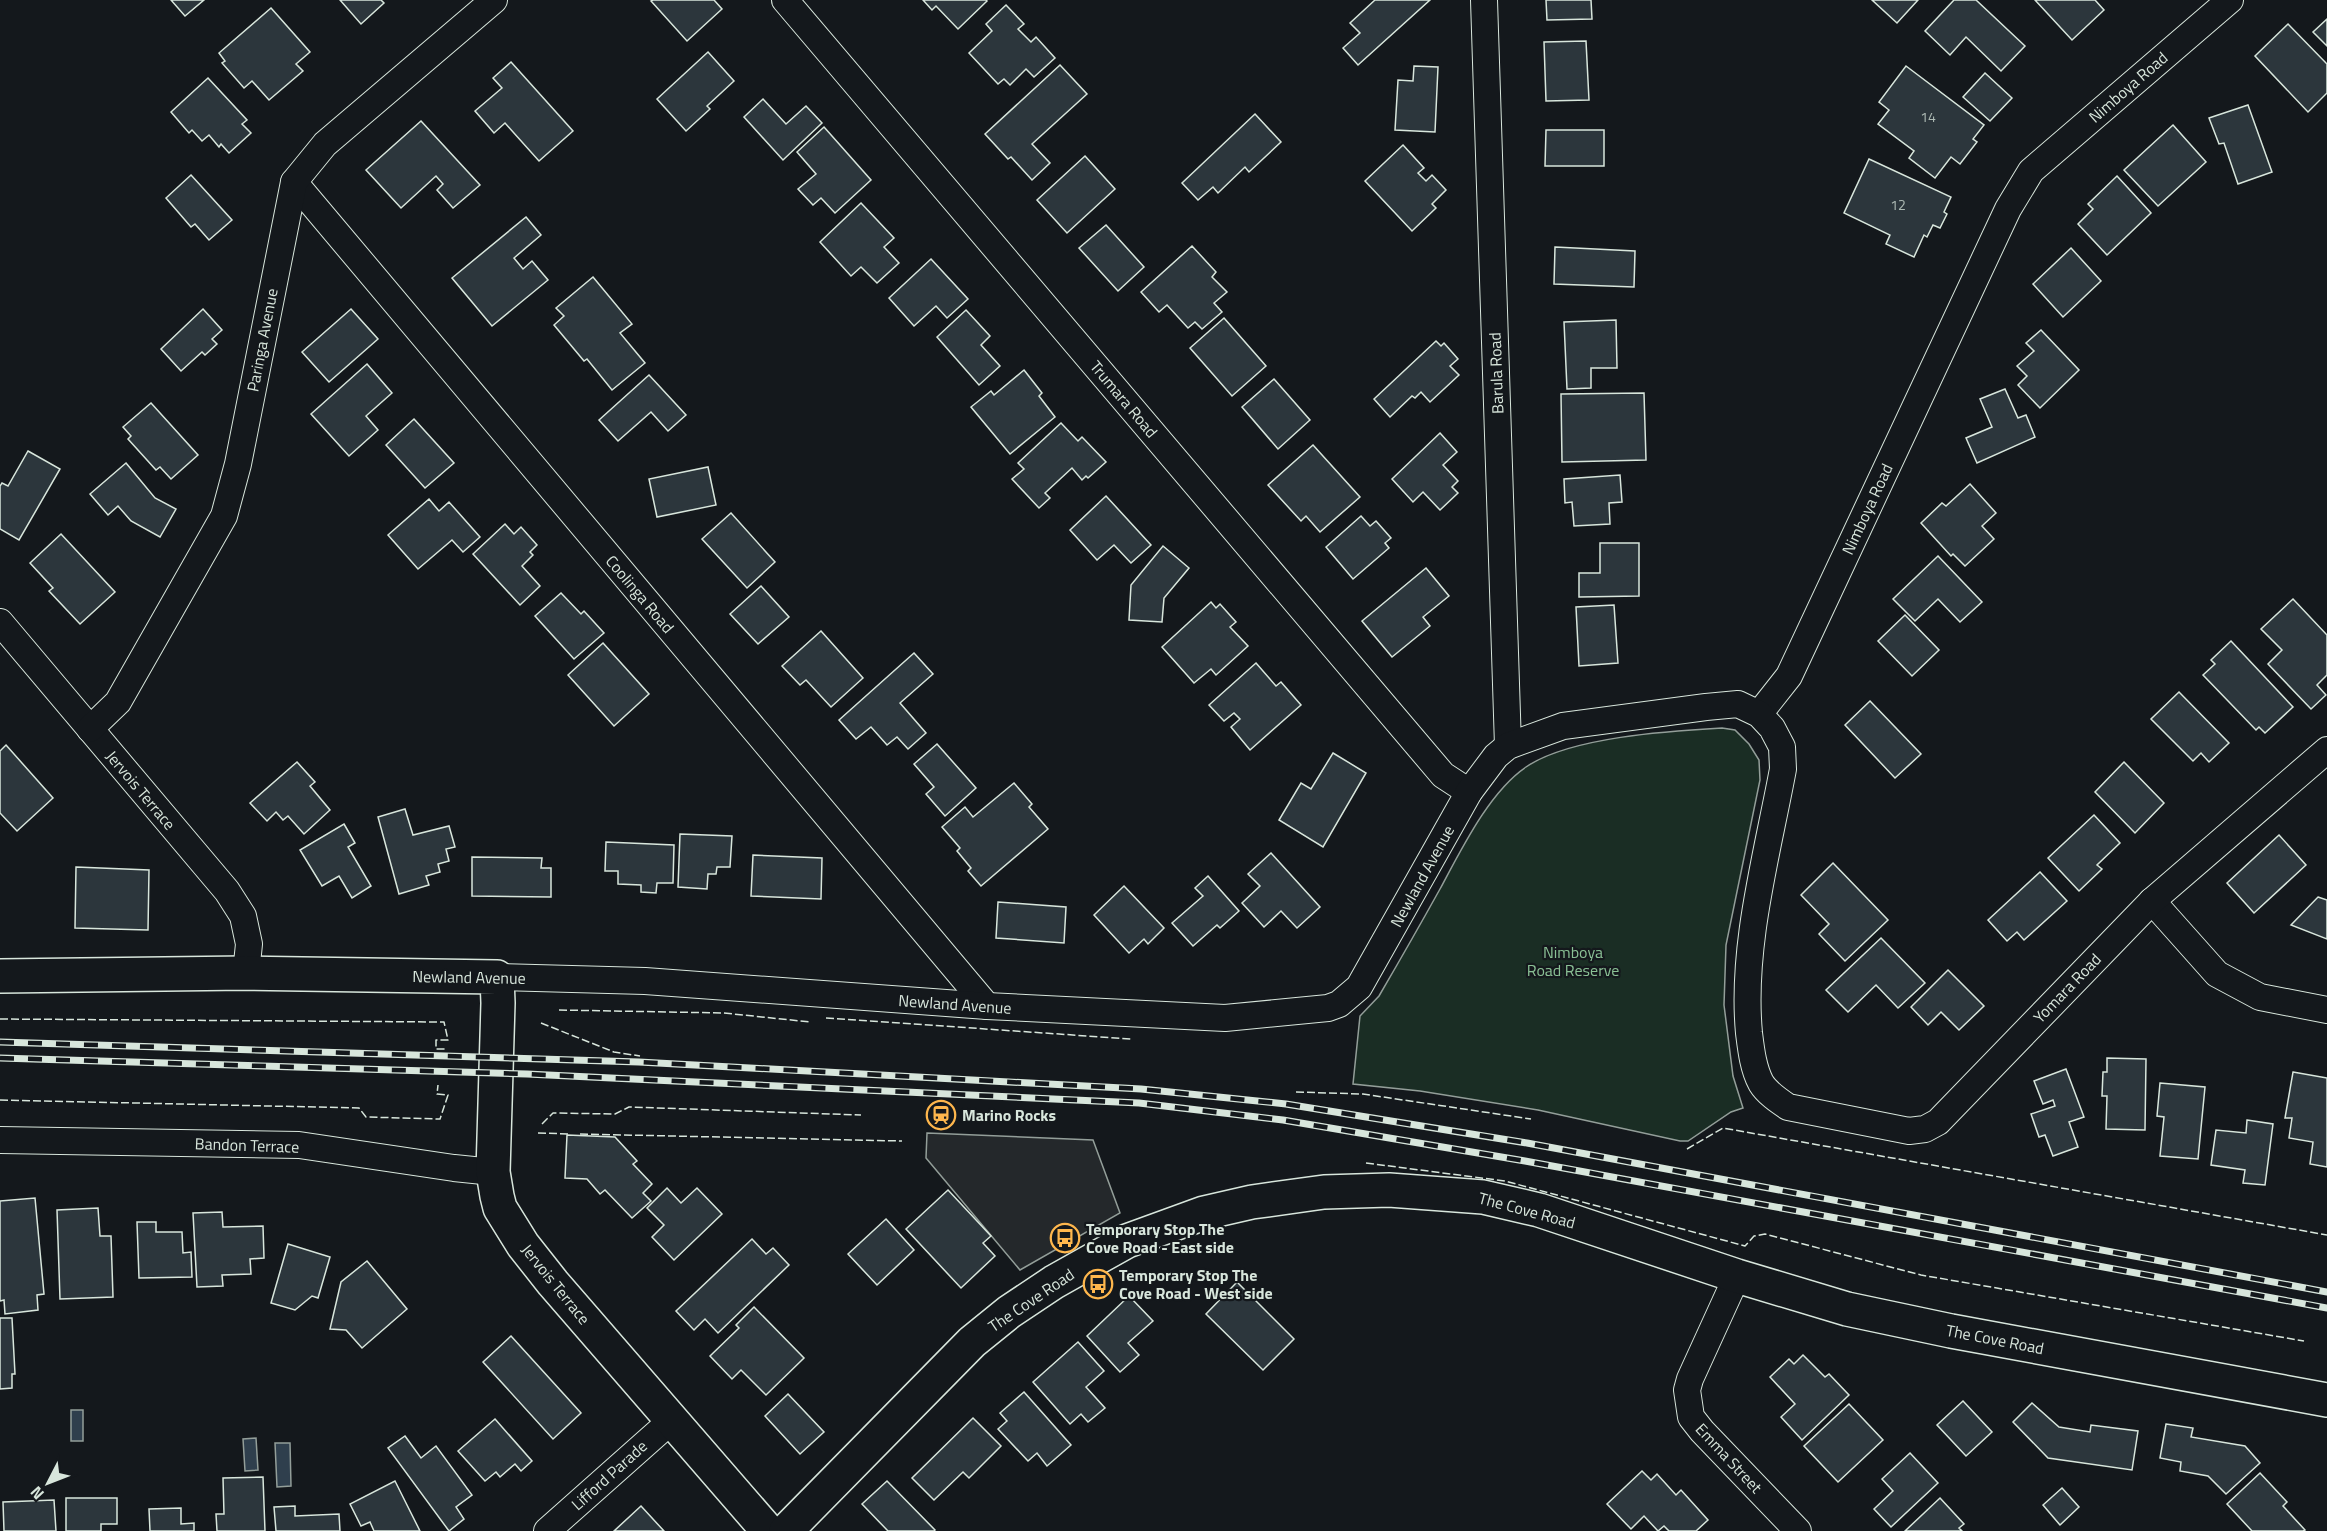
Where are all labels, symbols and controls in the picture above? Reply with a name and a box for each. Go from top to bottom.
street label: Nimboya Road [2083,46,2173,128]
house number: 14 [1920,106,1936,127]
house number: 12 [1890,194,1906,215]
street label: Paringa Avenue [240,286,284,394]
street label: Barula Road [1483,332,1509,414]
street label: Trumara Road [1085,355,1163,443]
street label: Nimboya Road [1835,459,1899,559]
street label: Coolinga Road [600,550,680,638]
street label: Jervois Terrace [100,745,182,835]
street label: Newland Avenue [1384,821,1460,931]
park label: Nimboya Road Reserve [1527,940,1619,982]
street label: Yomara Road [2027,948,2107,1028]
street label: Newland Avenue [412,964,526,990]
street label: Newland Avenue [898,988,1012,1020]
station icon: Marino Rocks [925,1099,957,1131]
place label: Marino Rocks [962,1103,1056,1127]
street label: Bandon Terrace [194,1131,300,1159]
street label: The Cove Road [1476,1186,1578,1234]
place label: Temporary Stop The Cove Road - East side [1086,1217,1234,1259]
bus stop icon: Temporary Stop The Cove Road - East side [1049,1222,1081,1254]
street label: Jervois Terrace [516,1238,596,1330]
street label: The Cove Road [983,1262,1079,1338]
place label: Temporary Stop The Cove Road - West side [1119,1263,1273,1305]
bus stop icon: Temporary Stop The Cove Road - West side [1082,1268,1114,1300]
street label: The Cove Road [1944,1318,2046,1360]
street label: Emma Street [1690,1417,1768,1499]
street label: Lifford Parade [566,1434,652,1516]
north arrow [18,1453,78,1513]
text: N [24,1481,49,1505]

